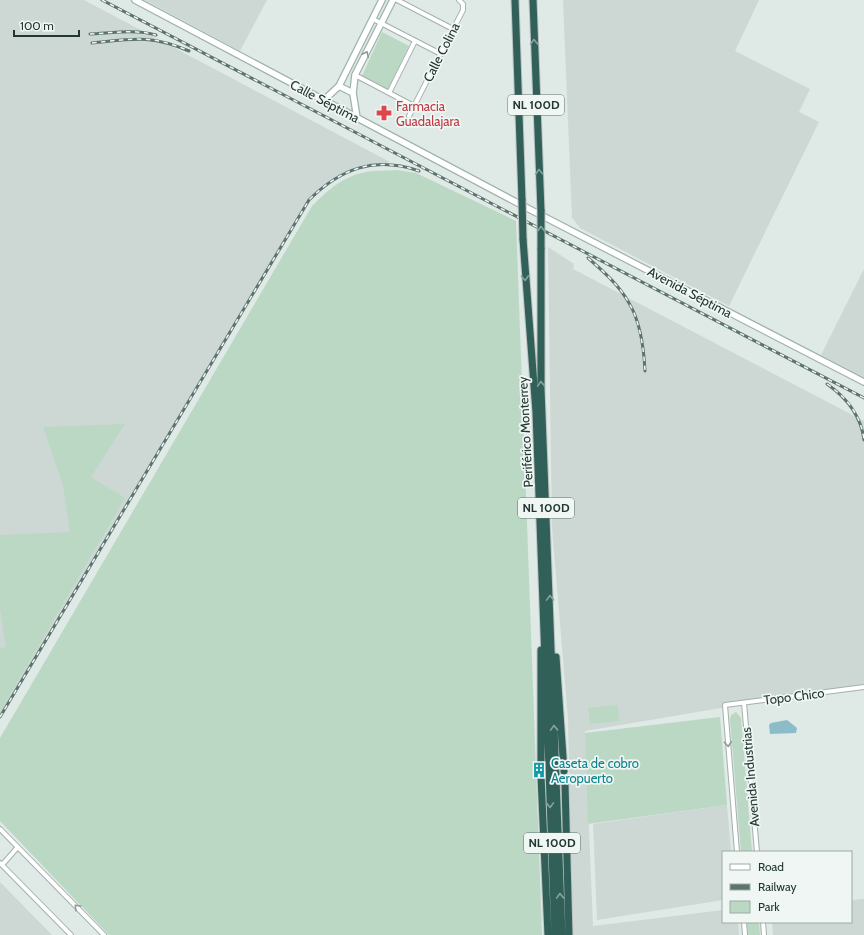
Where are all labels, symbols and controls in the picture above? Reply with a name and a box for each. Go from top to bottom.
scale bar [14,12,79,38]
text: 100 m [20,18,54,33]
street label: Calle Colina [419,19,463,84]
one-way arrow [530,39,539,45]
one-way arrow [361,51,369,58]
street label: Calle Séptima [288,76,363,126]
road number: NL 100D [508,95,564,115]
place label: Farmacia Guadalajara [396,98,460,130]
pharmacy icon: Farmacia Guadalajara [375,104,393,122]
one-way arrow [535,169,543,175]
one-way arrow [537,226,545,232]
street label: Avenida Séptima [645,263,736,321]
one-way arrow [521,275,529,281]
street label: Periférico Monterrey [514,376,536,488]
one-way arrow [537,381,545,387]
road number: NL 100D [518,498,574,518]
one-way arrow [545,595,554,601]
street label: Topo Chico [763,684,825,708]
one-way arrow [550,725,558,731]
street label: Avenida Industrias [738,726,762,827]
one-way arrow [723,741,732,747]
place label: Caseta de cobro Aeropuerto [551,755,639,786]
building icon: Caseta de cobro Aeropuerto [530,761,548,779]
one-way arrow [546,802,555,808]
road number: NL 100D [524,833,580,853]
legend [722,851,852,923]
text: Road [758,859,784,874]
text: Railway [758,879,796,894]
one-way arrow [556,893,565,899]
text: Park [758,899,780,914]
one-way arrow [74,904,82,912]

